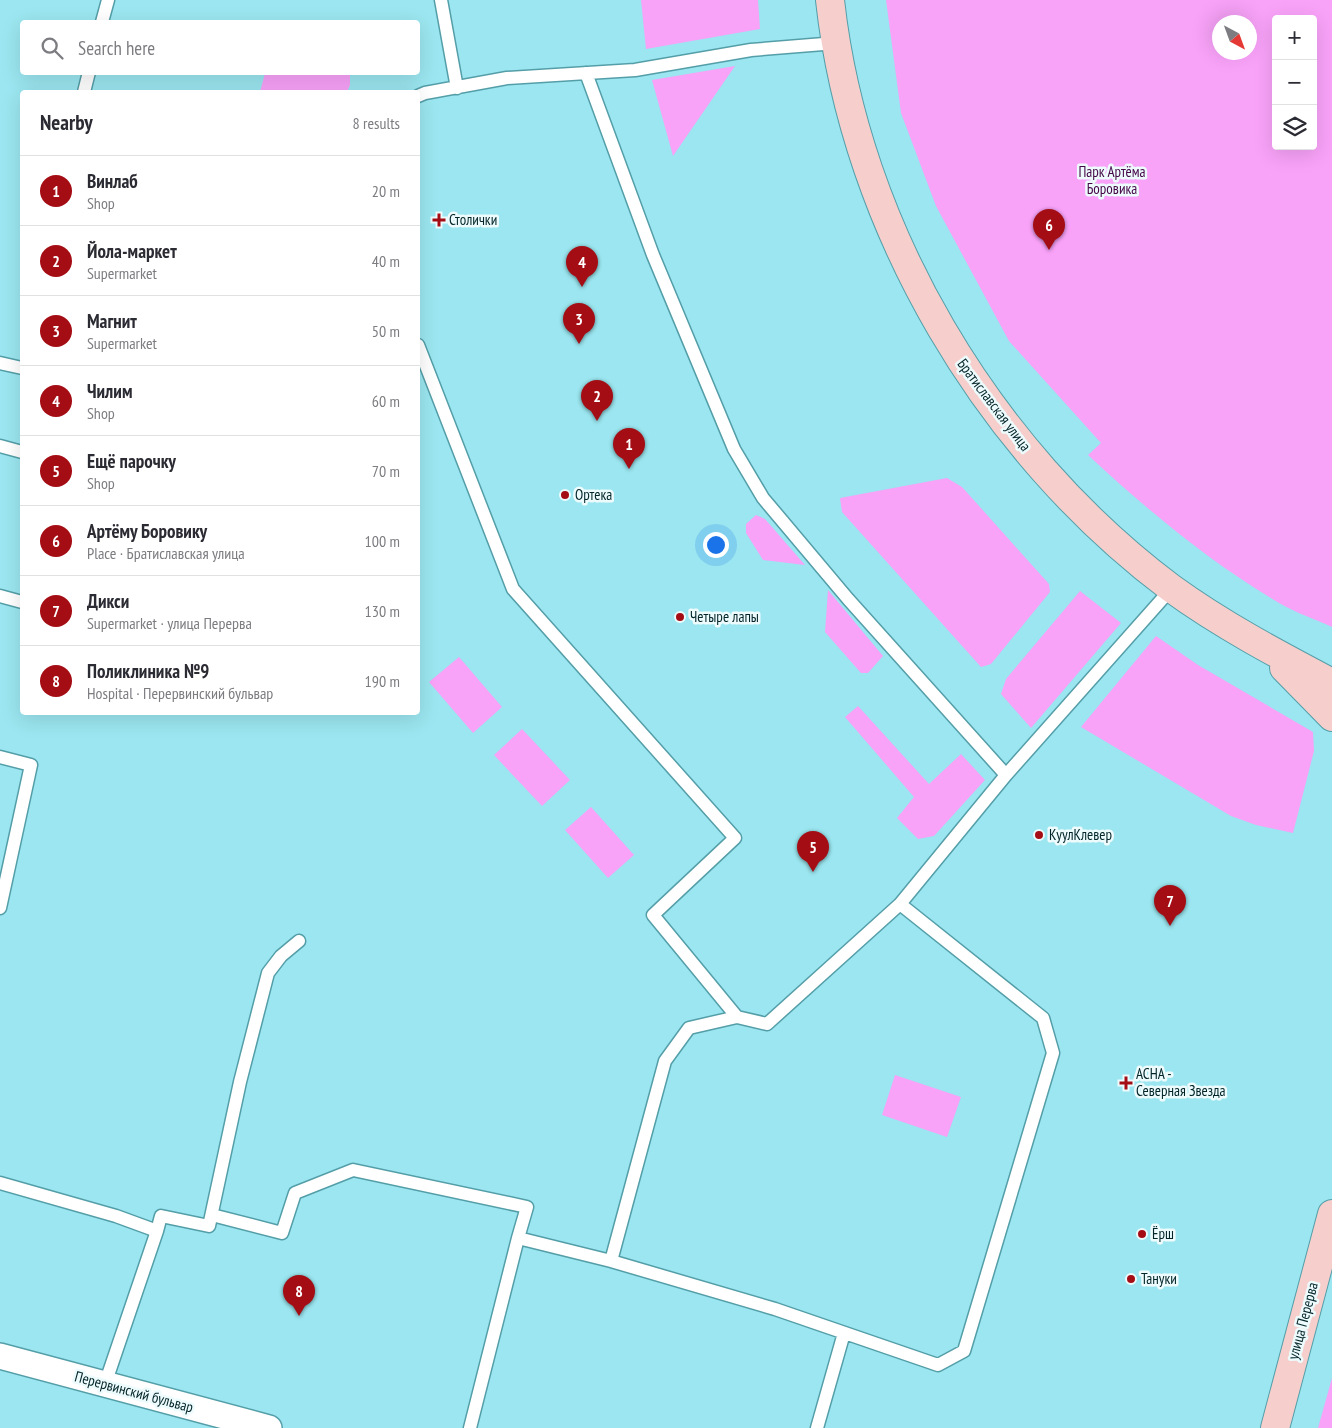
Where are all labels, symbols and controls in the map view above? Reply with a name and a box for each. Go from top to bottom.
north arrow [1212,15,1257,60]
map controls [1272,15,1317,150]
button: + [1272,15,1317,60]
search box [20,20,420,75]
icon: search [38,34,66,62]
text: Search here [78,36,155,60]
button: − [1272,60,1317,105]
button: layers [1272,105,1317,150]
text: Nearby [40,109,93,136]
text: 8 results [353,113,400,133]
park label: Парк Артёма Боровика [1078,162,1146,198]
text: Винлаб [87,169,138,193]
text: 1 [52,181,60,201]
text: 20 m [372,181,400,201]
text: Shop [87,193,115,213]
pin: 6 [1033,209,1065,250]
place label: Столички [449,210,497,229]
marker: Столички [433,214,445,226]
text: Йола-маркет [87,239,177,263]
pin: 4 [566,246,598,287]
text: 2 [52,251,60,271]
text: 40 m [372,251,400,271]
text: Supermarket [87,263,157,283]
pin: 3 [563,303,595,344]
text: Магнит [87,309,137,333]
text: 3 [52,321,60,341]
text: 50 m [372,321,400,341]
text: Supermarket [87,333,157,353]
street label: Братиславская улица [953,355,1035,455]
text: Чилим [87,379,132,403]
pin: 2 [581,380,613,421]
text: 4 [52,391,60,411]
text: 60 m [372,391,400,411]
text: Shop [87,403,115,423]
pin: 1 [613,428,645,469]
text: Ещё парочку [87,449,176,473]
text: 5 [52,461,60,481]
text: 70 m [372,461,400,481]
text: Shop [87,473,115,493]
place label: Ортека [575,485,612,504]
marker: Ортека [559,489,571,501]
text: Артёму Боровику [87,519,207,543]
text: 6 [52,531,60,551]
text: 100 m [365,531,400,551]
your location [703,532,729,558]
text: Place · Братиславская улица [87,543,245,563]
text: Дикси [87,589,129,613]
text: 7 [52,601,60,621]
text: 130 m [365,601,400,621]
place label: Четыре лапы [690,607,759,626]
marker: Четыре лапы [674,611,686,623]
text: Supermarket · улица Перерва [87,613,252,633]
text: Поликлиника №9 [87,659,209,683]
text: 8 [52,671,60,691]
text: 190 m [365,671,400,691]
text: Hospital · Перервинский бульвар [87,683,273,703]
place label: КуулКлевер [1049,825,1112,844]
marker: КуулКлевер [1033,829,1045,841]
pin: 5 [797,831,829,872]
pin: 7 [1154,885,1186,926]
place label: АСНА - Северная Звезда [1136,1064,1226,1100]
marker: АСНА - Северная Звезда [1120,1077,1132,1089]
place label: Ёрш [1152,1224,1174,1243]
marker: Ёрш [1136,1228,1148,1240]
place label: Тануки [1141,1269,1177,1288]
marker: Тануки [1125,1273,1137,1285]
pin: 8 [283,1275,315,1316]
street label: улица Перерва [1283,1280,1322,1362]
street label: Перервинский бульвар [73,1367,196,1416]

